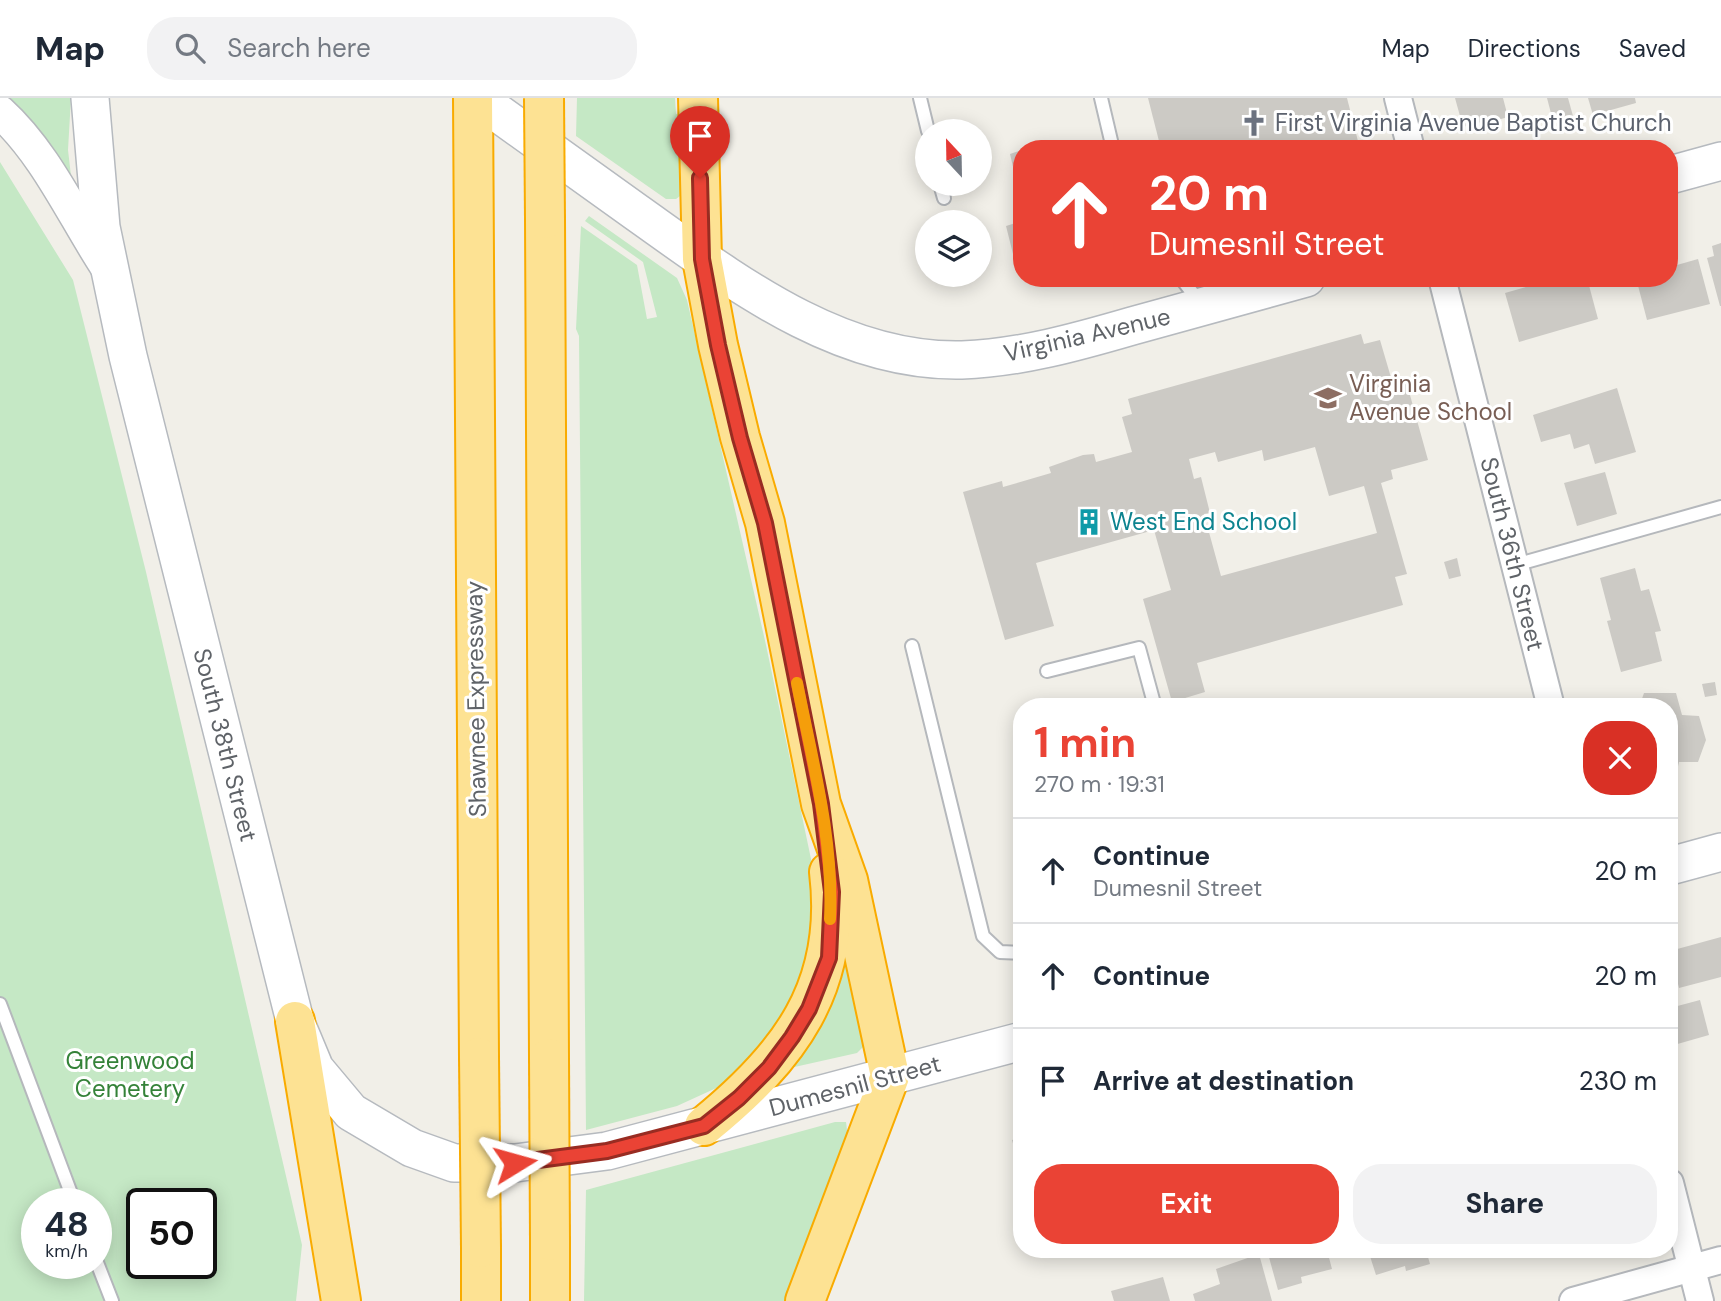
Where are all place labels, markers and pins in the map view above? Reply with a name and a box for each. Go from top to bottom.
pin [670,106,730,178]
place label: First Virginia Avenue Baptist Church [1275,107,1672,138]
church icon: First Virginia Avenue Baptist Church [1239,108,1269,138]
place label: Virginia Avenue School [1349,368,1512,427]
school or university icon: Virginia Avenue School [1313,383,1343,413]
place label: West End School [1110,506,1297,537]
building icon: West End School [1074,507,1104,537]

